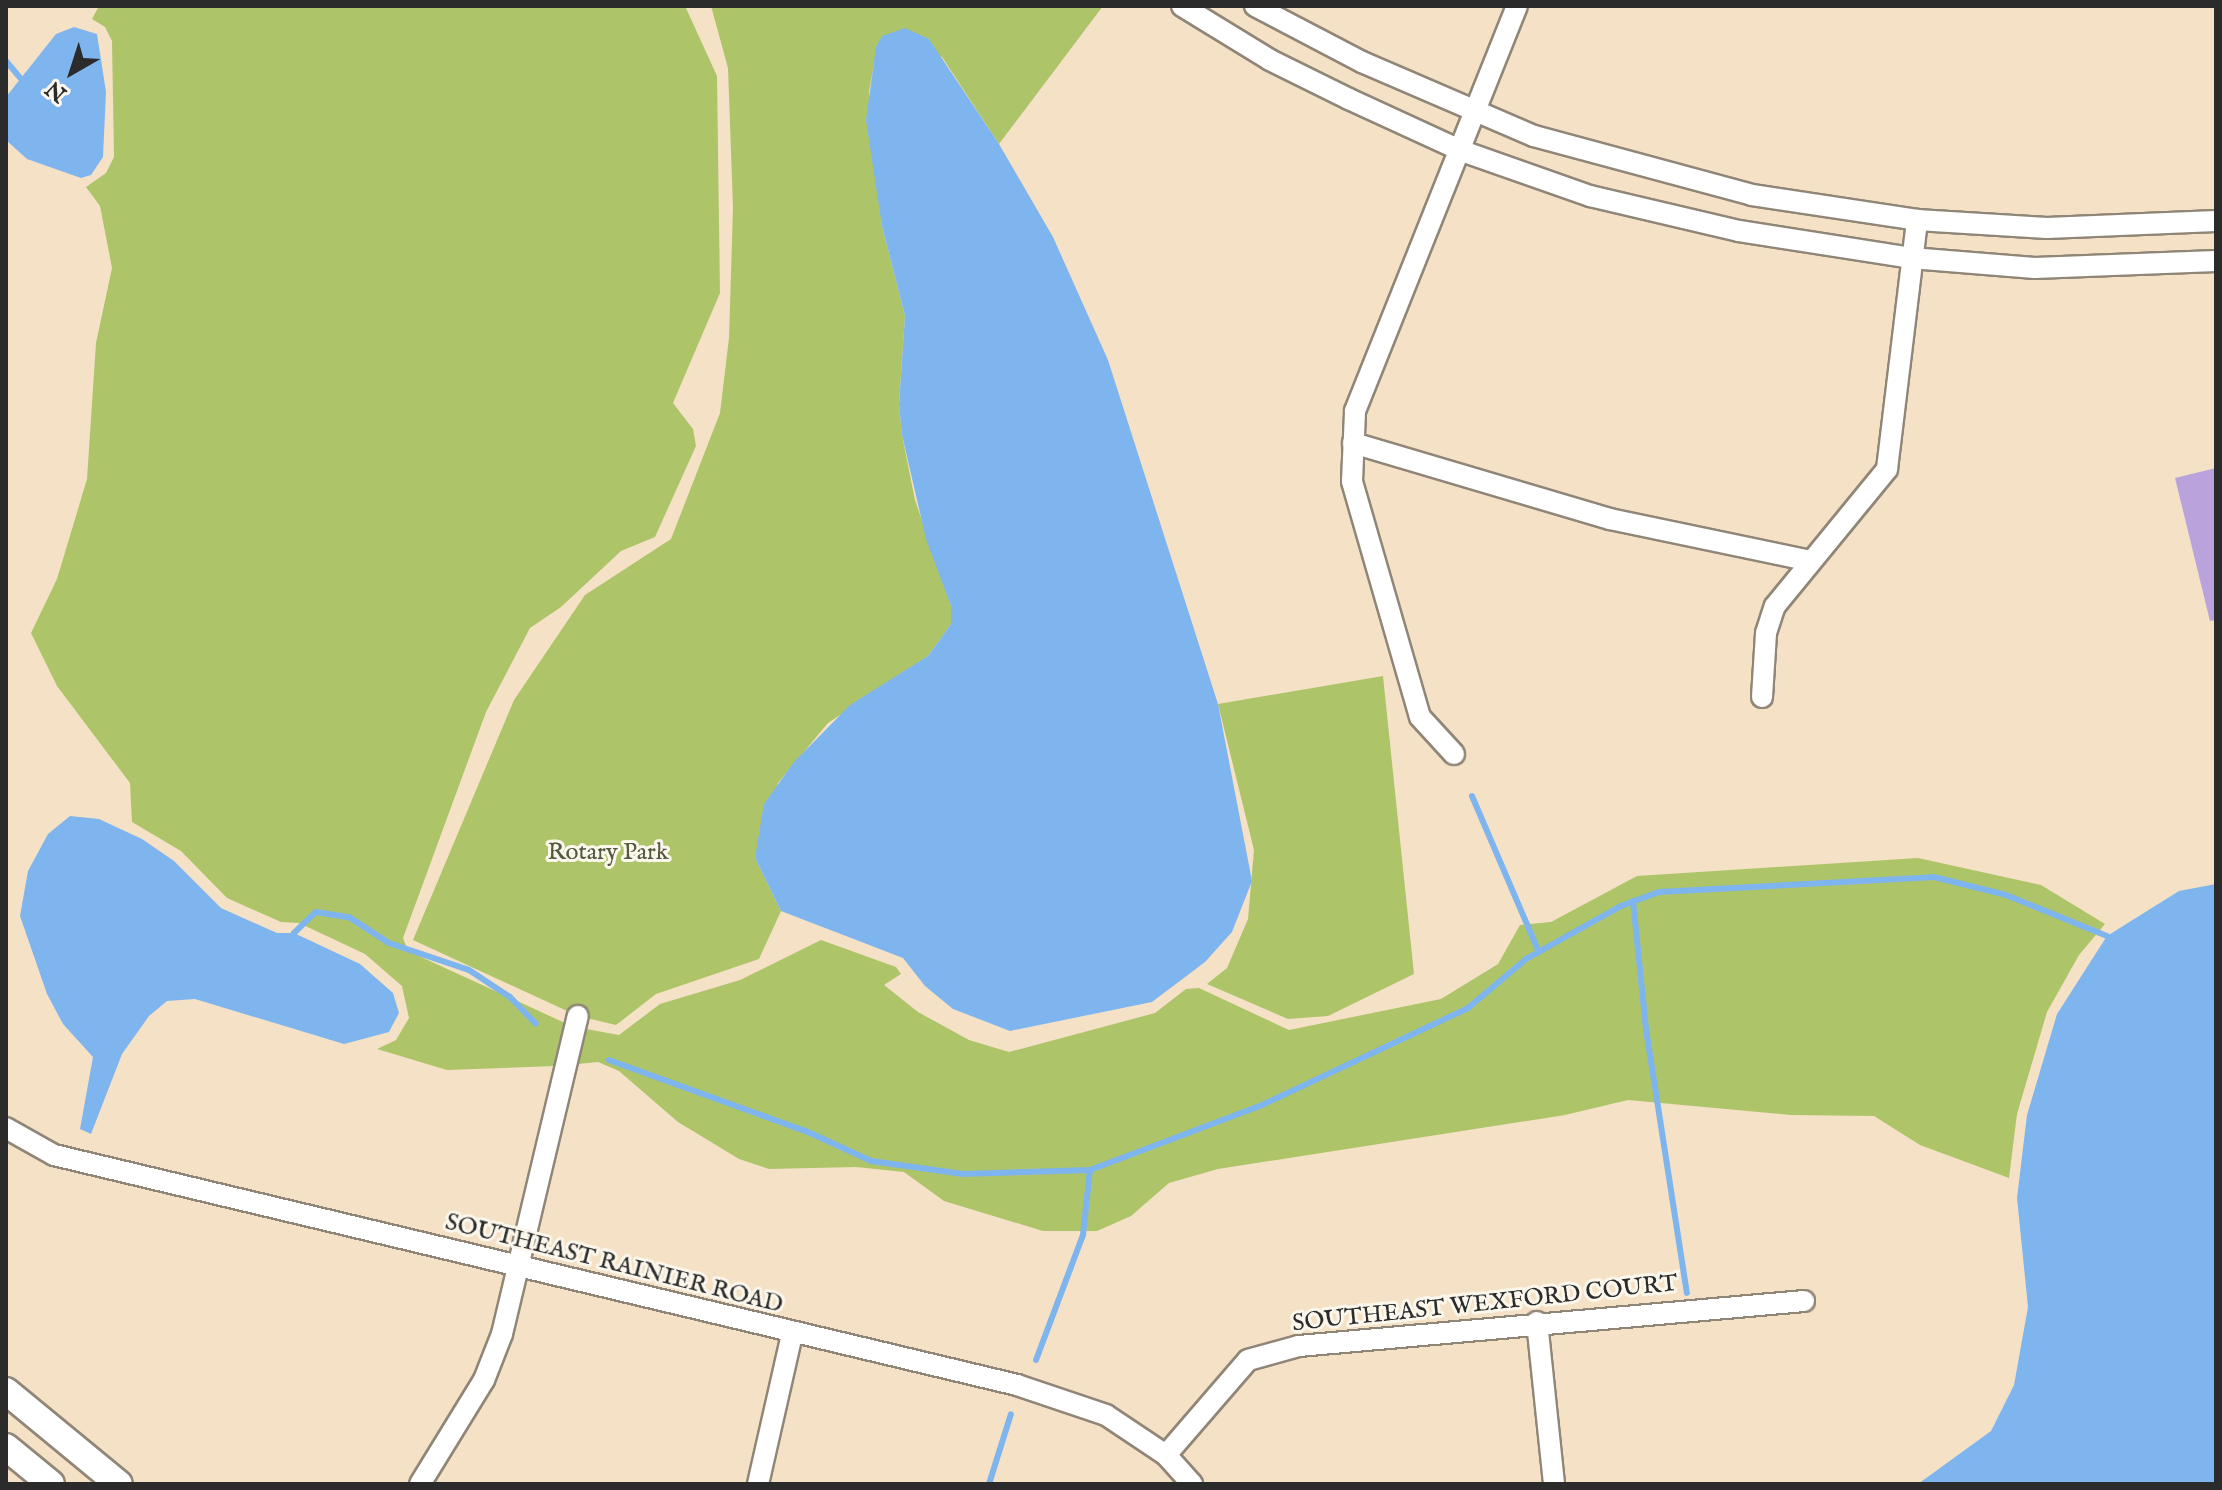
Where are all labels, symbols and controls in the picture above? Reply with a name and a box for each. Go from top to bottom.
north arrow [32,32,112,112]
text: N [41,74,73,108]
park label: Rotary Park [547,839,669,867]
street label: SOUTHEAST RAINIER ROAD [442,1208,786,1320]
street label: SOUTHEAST WEXFORD COURT [1291,1269,1679,1339]

